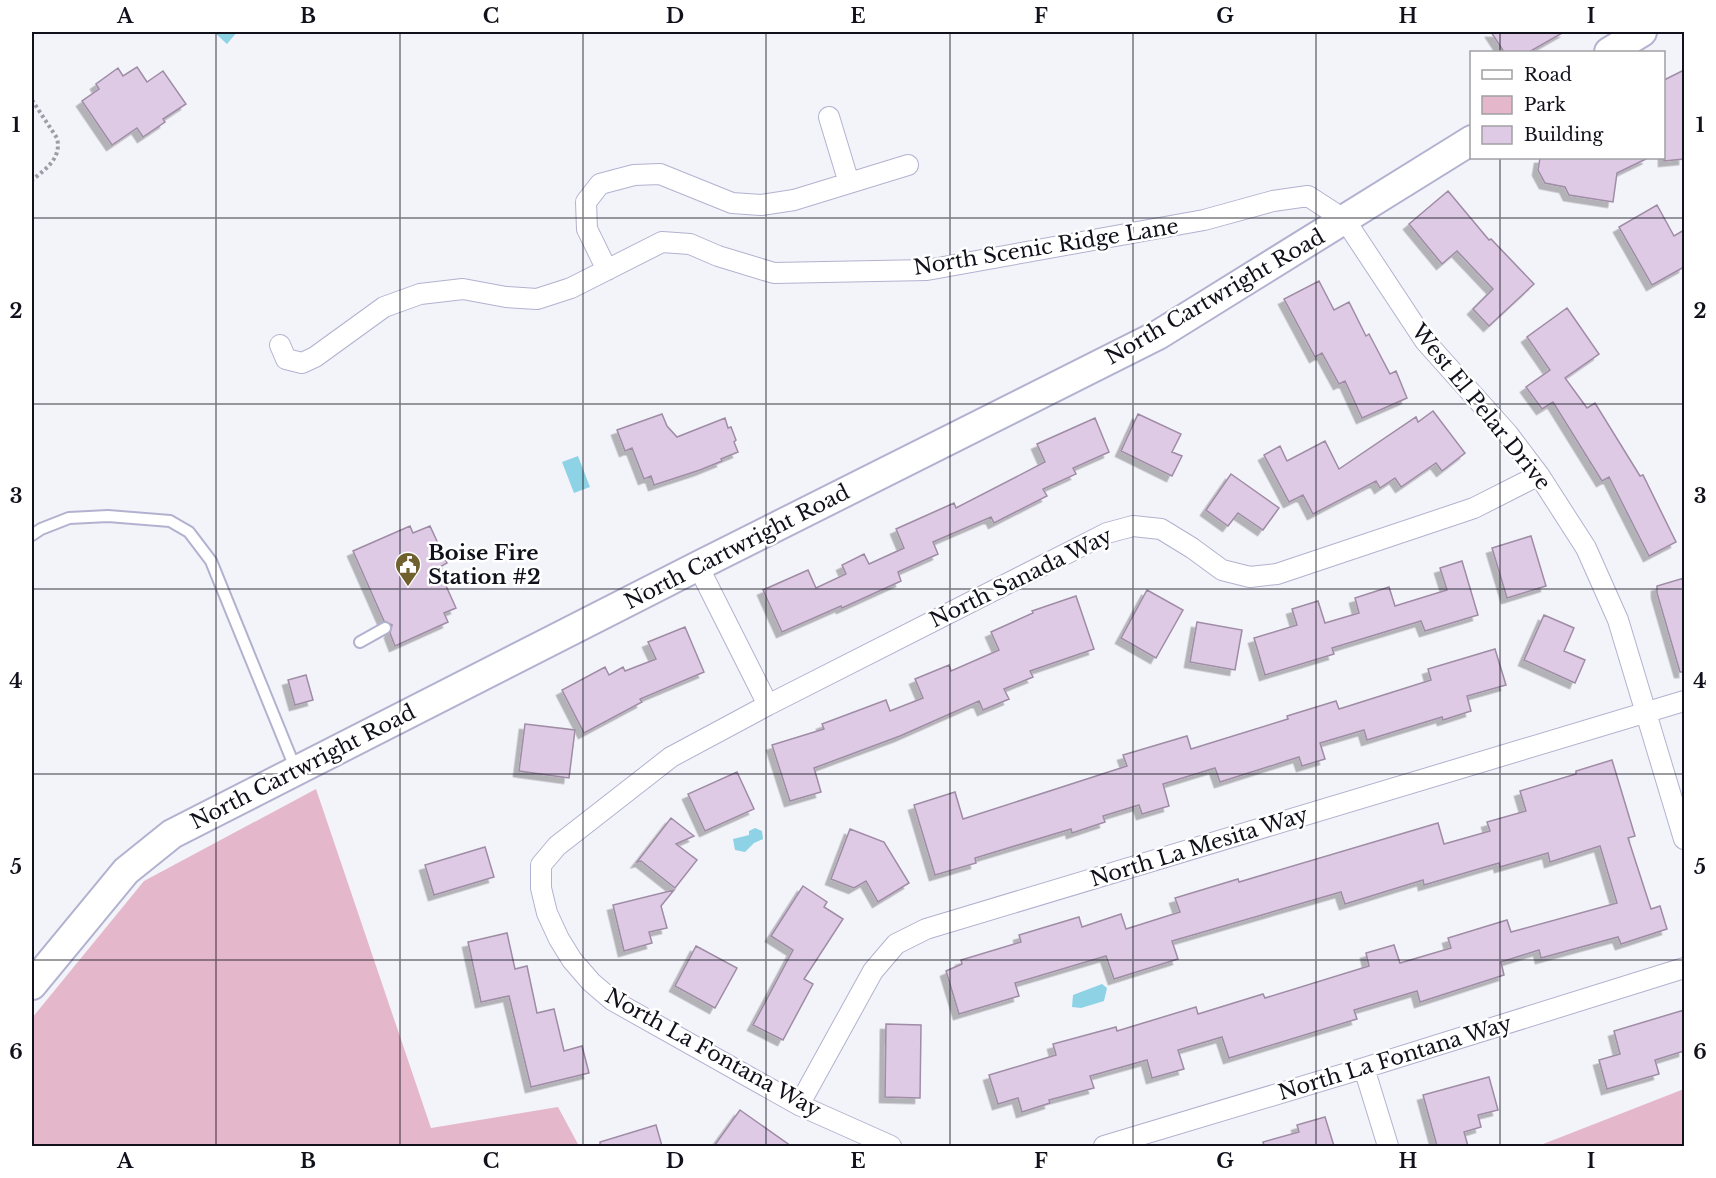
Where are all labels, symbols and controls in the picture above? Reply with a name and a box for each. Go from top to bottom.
text: A [116,4,134,28]
text: B [300,4,316,28]
text: C [483,4,499,28]
text: D [666,4,684,28]
text: E [850,4,866,28]
text: F [1034,4,1048,28]
text: G [1216,4,1234,28]
text: H [1399,4,1418,28]
text: I [1587,4,1595,28]
legend [1470,51,1665,159]
text: Road [1524,64,1572,86]
text: Park [1524,94,1566,116]
text: 1 [12,113,21,137]
text: 1 [1696,113,1705,137]
text: Building [1524,124,1603,146]
street label: North Scenic Ridge Lane [912,213,1180,281]
street label: North Cartwright Road [1101,224,1329,370]
text: 2 [9,299,23,323]
text: 2 [1693,299,1707,323]
street label: West El Pelar Drive [1405,318,1556,495]
street label: North Cartwright Road [620,479,854,615]
text: 3 [10,484,22,508]
text: 3 [1694,484,1706,508]
street label: North Sanada Way [925,522,1117,634]
place label: Boise Fire Station #2 [428,540,541,590]
public building icon: Boise Fire Station #2 [393,550,423,588]
text: 4 [9,669,23,693]
text: 4 [1693,669,1707,693]
street label: North Cartwright Road [186,699,420,835]
street label: North La Mesita Way [1087,801,1312,893]
text: 5 [10,855,22,879]
text: 5 [1694,855,1706,879]
street label: North La Fontana Way [601,983,826,1123]
street label: North La Fontana Way [1275,1010,1515,1106]
text: 6 [9,1040,23,1064]
text: 6 [1693,1040,1707,1064]
text: A [116,1149,134,1173]
text: B [300,1149,316,1173]
text: C [483,1149,499,1173]
text: D [666,1149,684,1173]
text: E [850,1149,866,1173]
text: F [1034,1149,1048,1173]
text: G [1216,1149,1234,1173]
text: H [1399,1149,1418,1173]
text: I [1587,1149,1595,1173]

